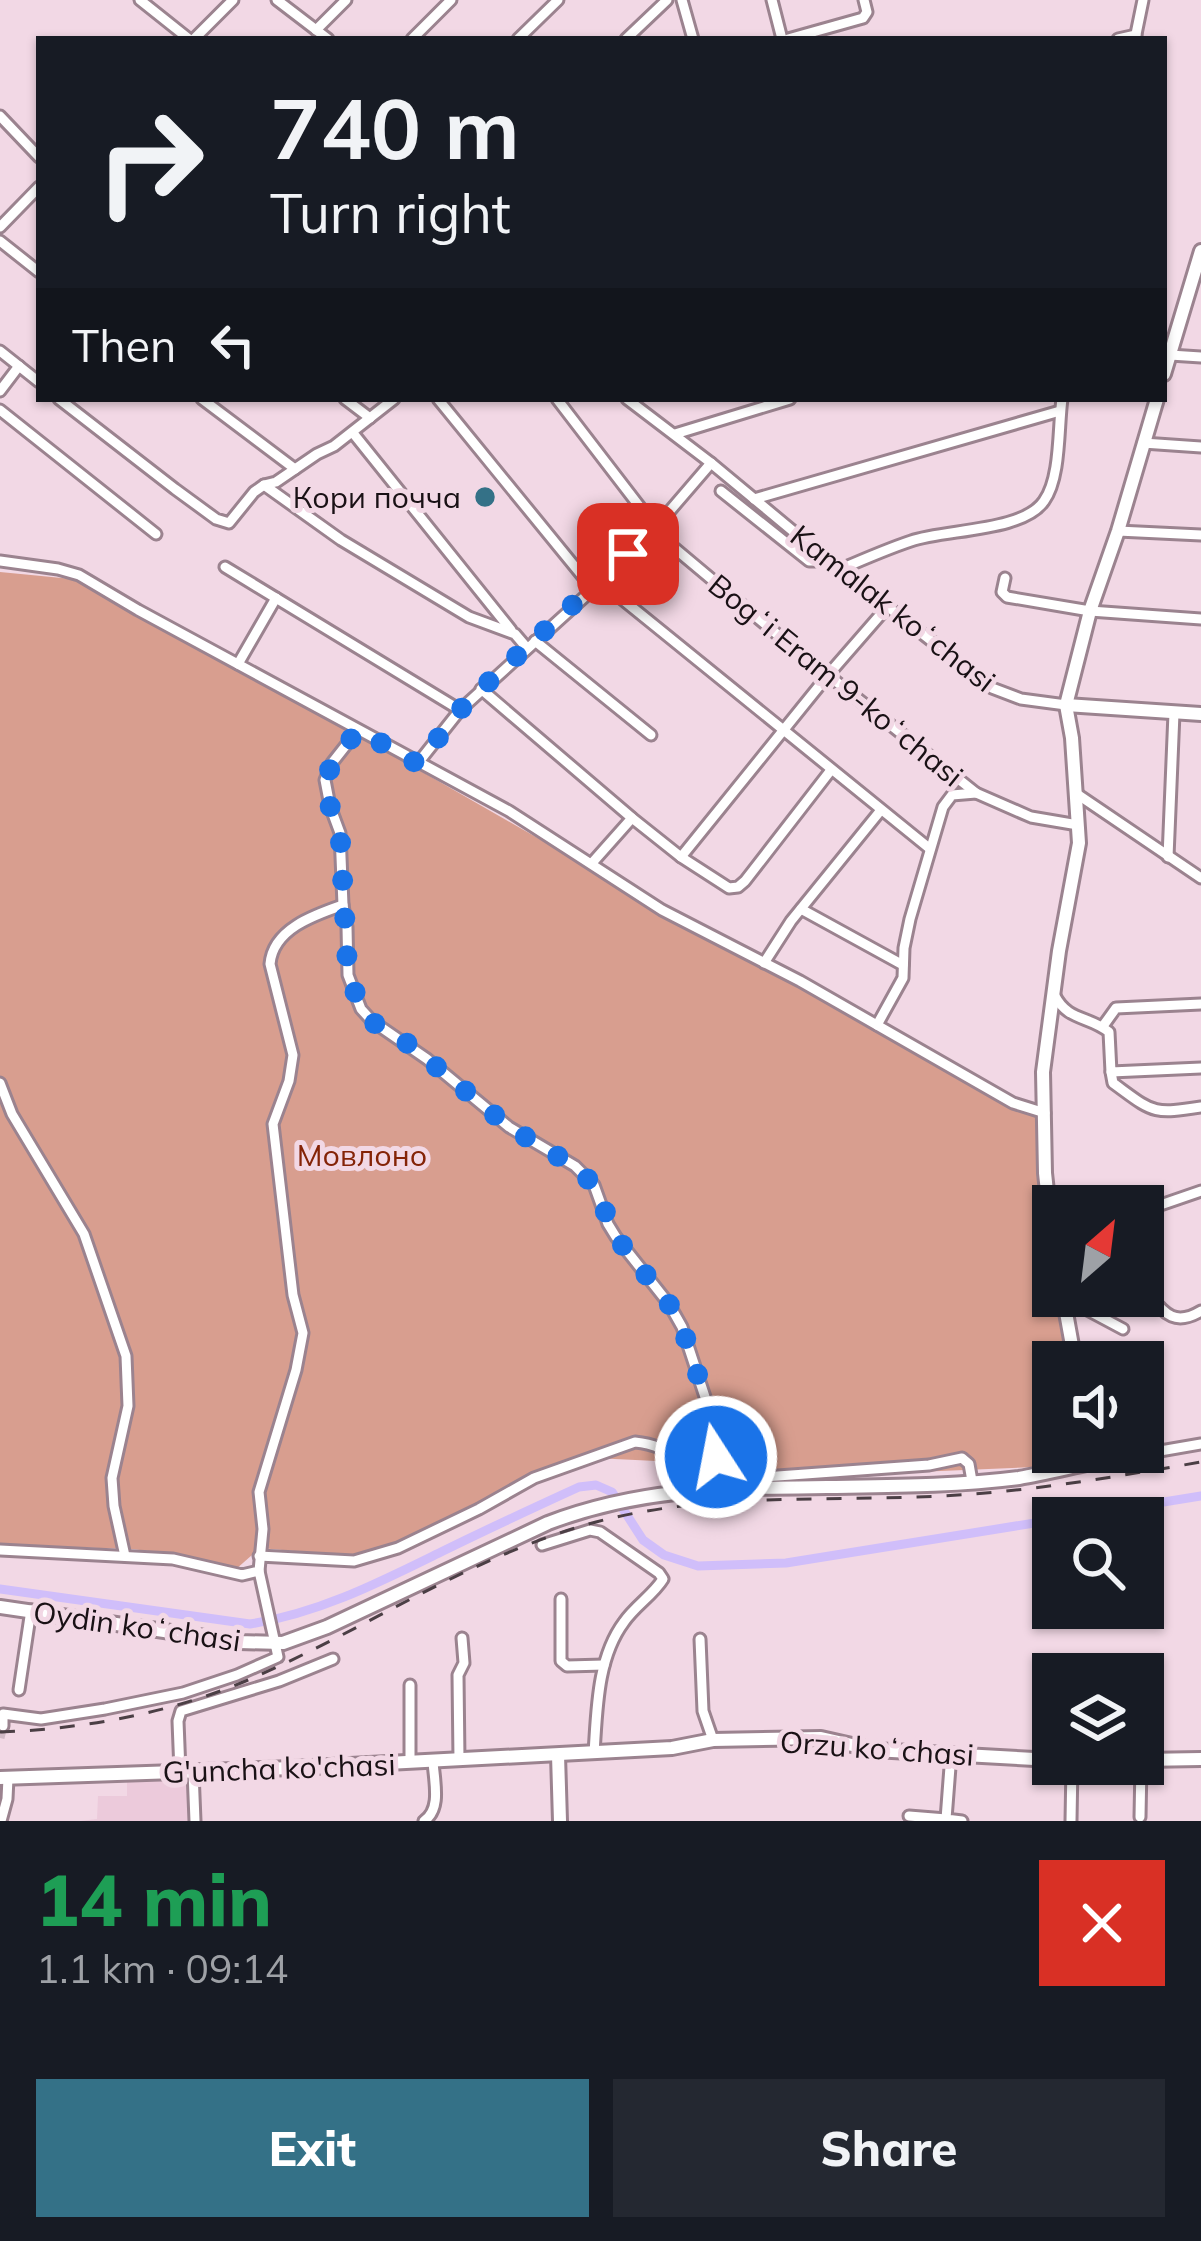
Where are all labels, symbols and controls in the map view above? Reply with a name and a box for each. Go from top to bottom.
text: 740 m [270,75,520,180]
icon: right [72,84,228,240]
text: Turn right [270,179,511,247]
icon: left [200,312,266,378]
text: Then [72,317,176,373]
place label: Кори почча [293,478,461,516]
marker: Кори почча [472,484,498,510]
pin [577,503,679,605]
street label: Kamalak koʻchasi [783,516,1003,700]
icon: arrive [595,521,661,587]
street label: Bogʻi Eram 9-koʻchasi [701,566,971,794]
park label: Мовлоно [297,1136,427,1174]
north arrow [1032,1185,1164,1317]
map controls [1032,1185,1164,1785]
button: sound [1032,1341,1164,1473]
position arrow [653,1394,779,1520]
button: search [1032,1497,1164,1629]
street label: Oydin koʻchasi [31,1593,243,1659]
button: layers [1032,1653,1164,1785]
street label: Orzu koʻchasi [779,1722,975,1774]
street label: G'uncha ko'chasi [162,1745,396,1791]
text: 14 min [36,1854,272,1944]
button: close [1039,1860,1165,1986]
text: 1.1 km · 09:14 [36,1944,288,1993]
button: Exit [36,2079,589,2217]
button: Share [613,2079,1165,2217]

